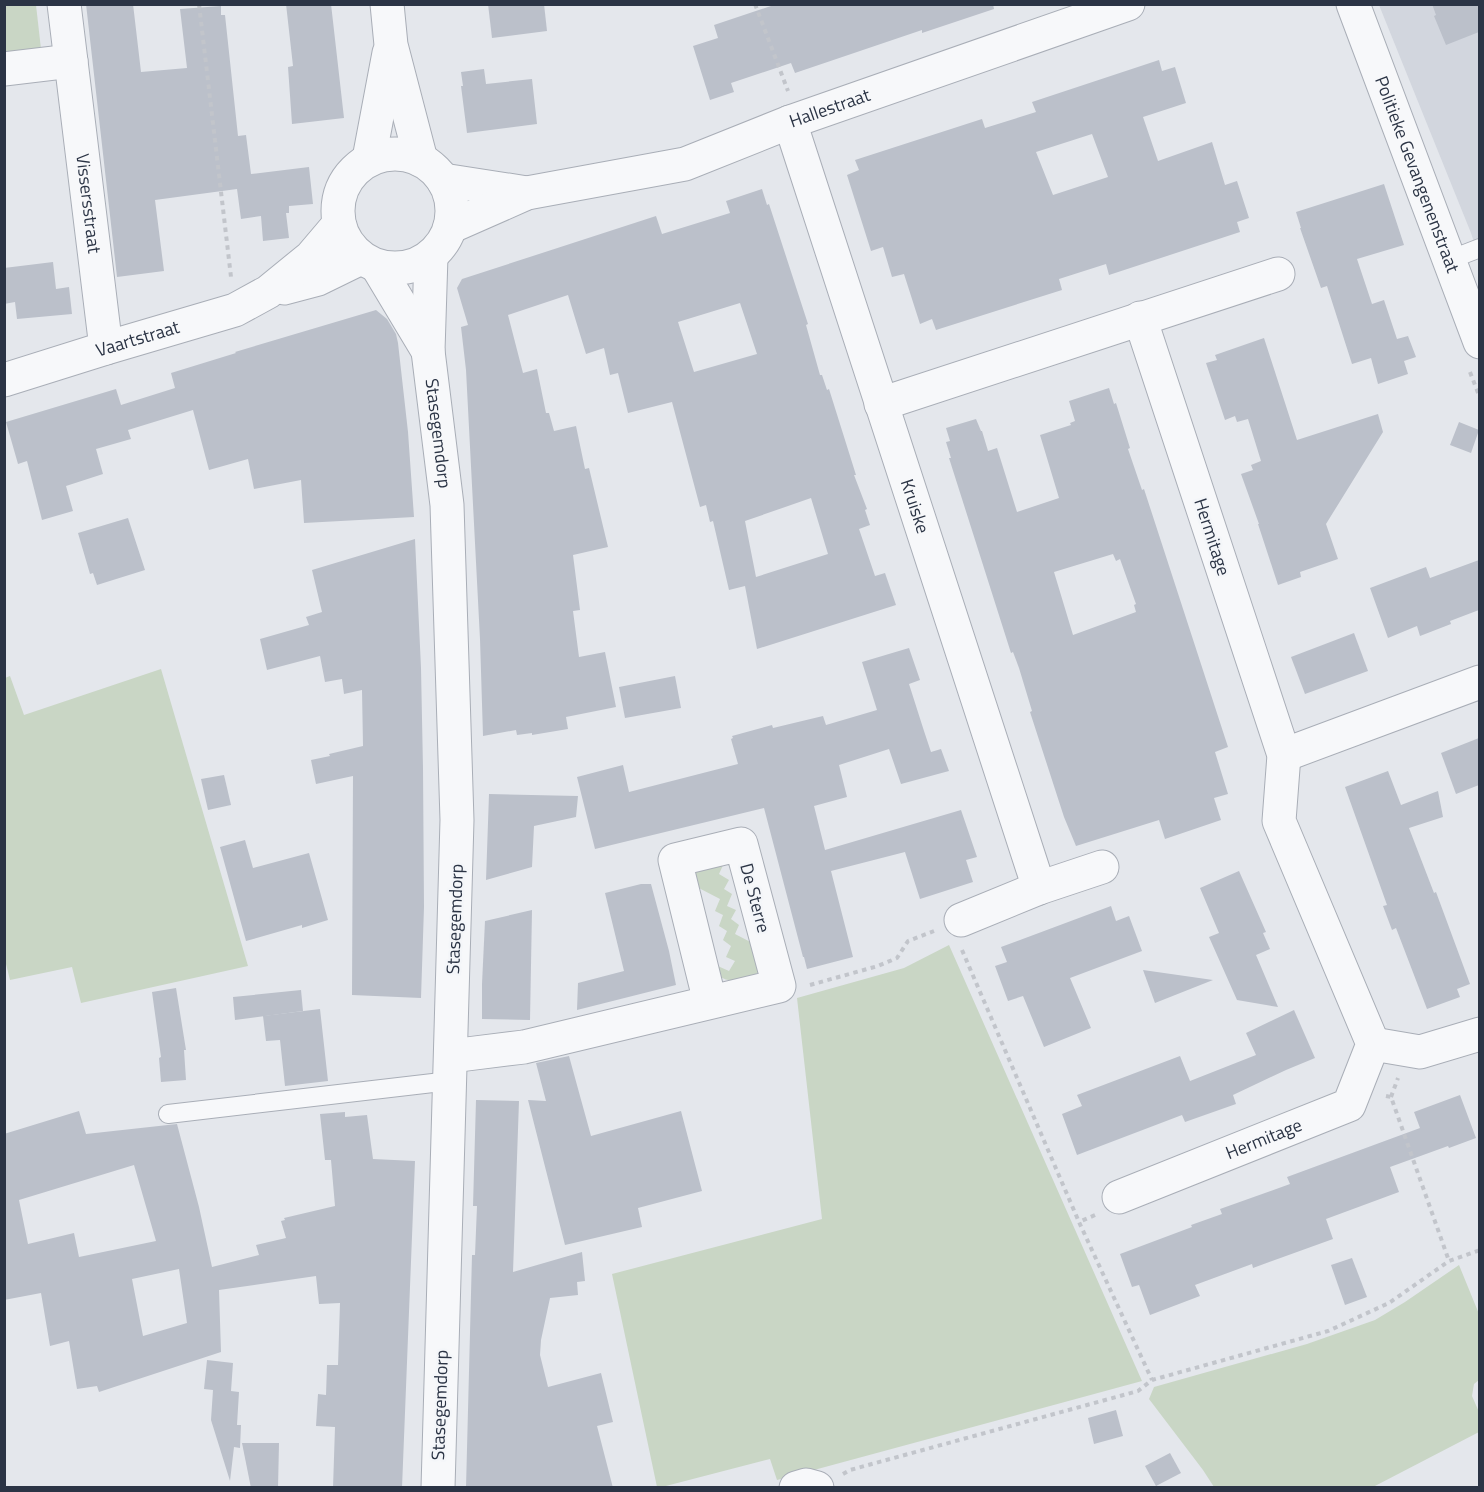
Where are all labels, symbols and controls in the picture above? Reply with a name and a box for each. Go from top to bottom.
street label: Politieke Gevangenenstraat [1368,72,1467,277]
street label: Hallestraat [786,81,874,134]
street label: Vissersstraat [69,152,108,256]
street label: Vaartstraat [92,313,183,363]
street label: Stasegemdorp [418,377,459,490]
street label: Kruiske [894,475,937,537]
street label: Hermitage [1187,495,1238,579]
street label: De Sterre [733,860,778,936]
street label: Stasegemdorp [439,863,470,975]
street label: Hermitage [1221,1111,1306,1166]
street label: Stasegemdorp [424,1349,455,1461]

